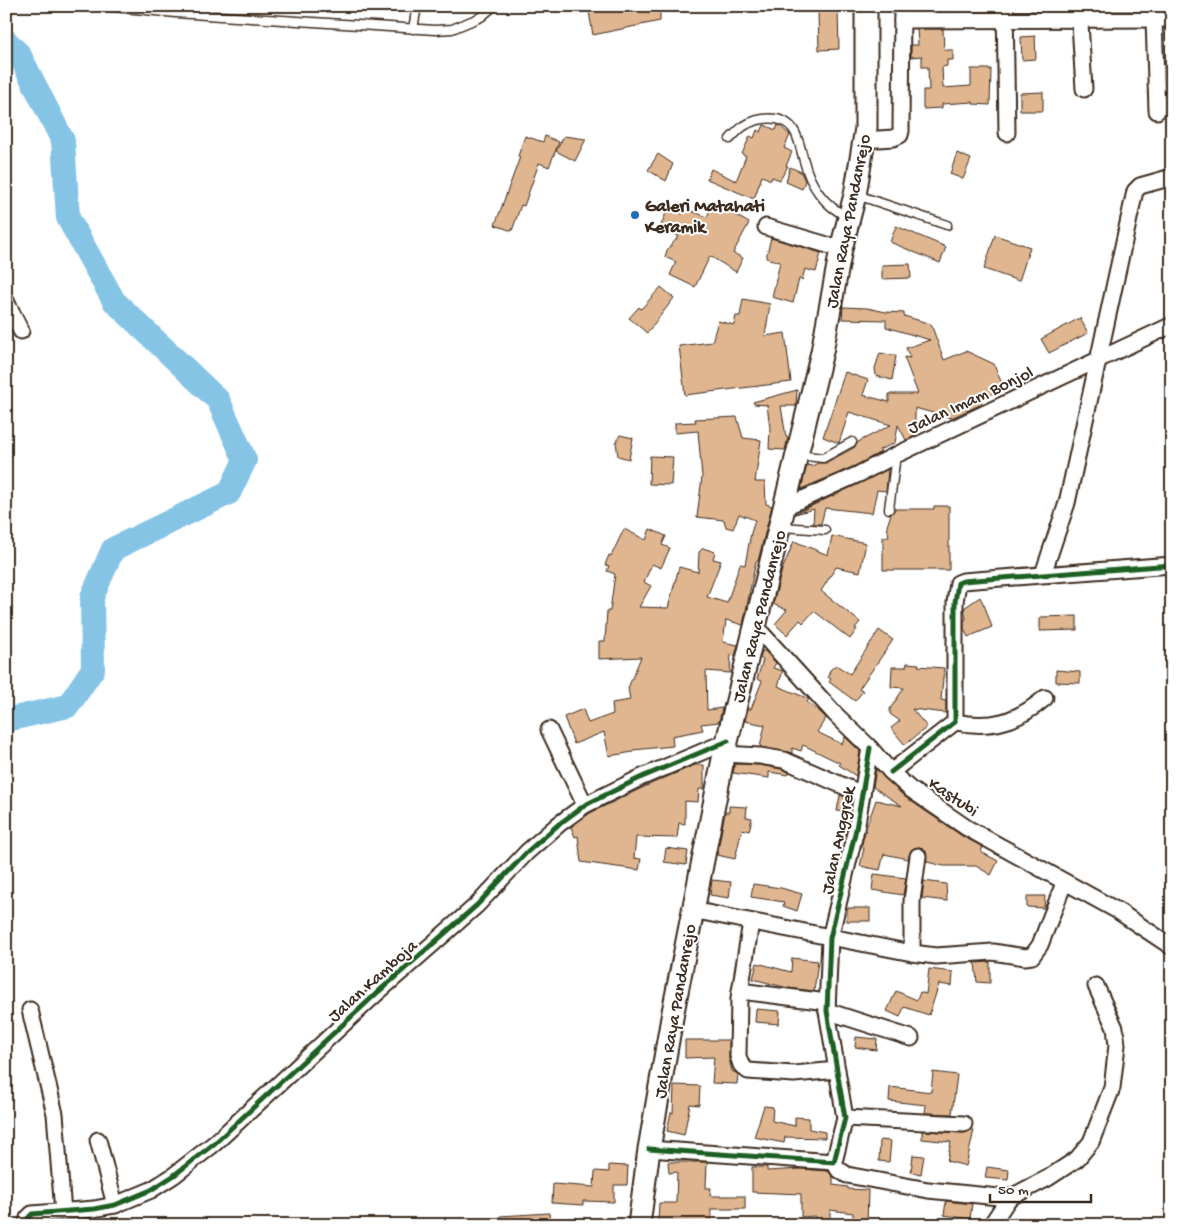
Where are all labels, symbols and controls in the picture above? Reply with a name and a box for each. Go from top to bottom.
street label: Jalan Raya Pandanrejo [822,133,877,310]
place label: Galeri Matahati Keramik [644,197,765,239]
marker: Galeri Matahati Keramik [629,209,641,221]
street label: Jalan Imam Bonjol [905,363,1037,440]
street label: Jalan Raya Pandanrejo [729,528,792,705]
street label: Kastubi [924,774,982,822]
street label: Jalan Anggrek [818,783,862,896]
street label: Jalan Raya Pandanrejo [651,923,702,1100]
street label: Jalan Kamboja [325,936,423,1027]
scale bar [990,1171,1092,1203]
text: 50 m [998,1182,1029,1200]

